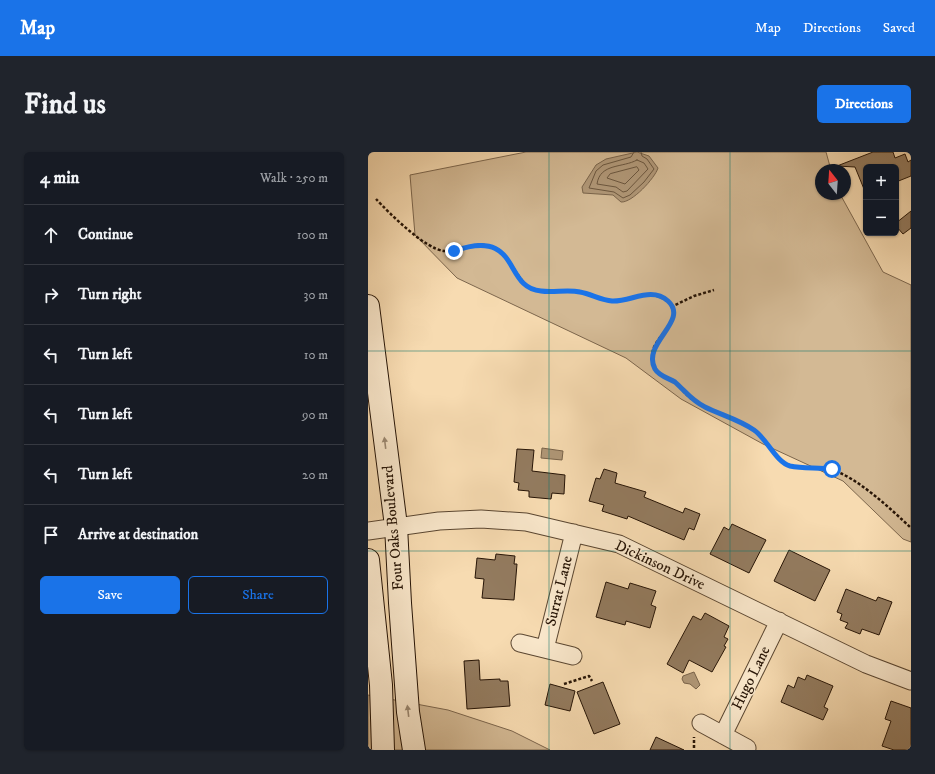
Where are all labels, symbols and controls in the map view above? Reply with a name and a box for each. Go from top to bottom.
text: Map [20,17,55,40]
text: Map [755,19,781,37]
text: Directions [803,19,861,37]
text: Saved [883,19,915,37]
button: Directions [817,85,911,123]
text: Find us [24,87,106,122]
north arrow [815,164,851,200]
map controls [863,164,899,236]
button: + [863,164,899,200]
text: 4 min [40,167,79,189]
text: Walk · 250 m [260,170,328,186]
button: − [863,200,899,236]
icon: ahead [40,224,62,246]
text: Continue [78,225,133,244]
text: 100 m [297,227,328,243]
route end [445,242,463,260]
icon: right [40,284,62,306]
text: Turn right [78,285,141,304]
text: 30 m [304,287,328,303]
icon: left [40,344,62,366]
text: Turn left [78,345,132,364]
text: 10 m [304,347,328,363]
icon: left [40,404,62,426]
text: Turn left [78,405,132,424]
text: 90 m [302,407,328,423]
one-way arrow [382,437,389,449]
route start [823,460,841,478]
icon: left [40,464,62,486]
street label: Four Oaks Boulevard [378,464,408,591]
text: Turn left [78,465,132,484]
text: 20 m [302,467,328,483]
icon: arrive [40,524,62,546]
text: Arrive at destination [78,525,198,544]
street label: Dickinson Drive [612,536,708,594]
street label: Surrat Lane [541,554,577,628]
button: Save [40,576,180,614]
button: Share [188,576,328,614]
street label: Hugo Lane [727,643,775,713]
one-way arrow [405,705,412,717]

